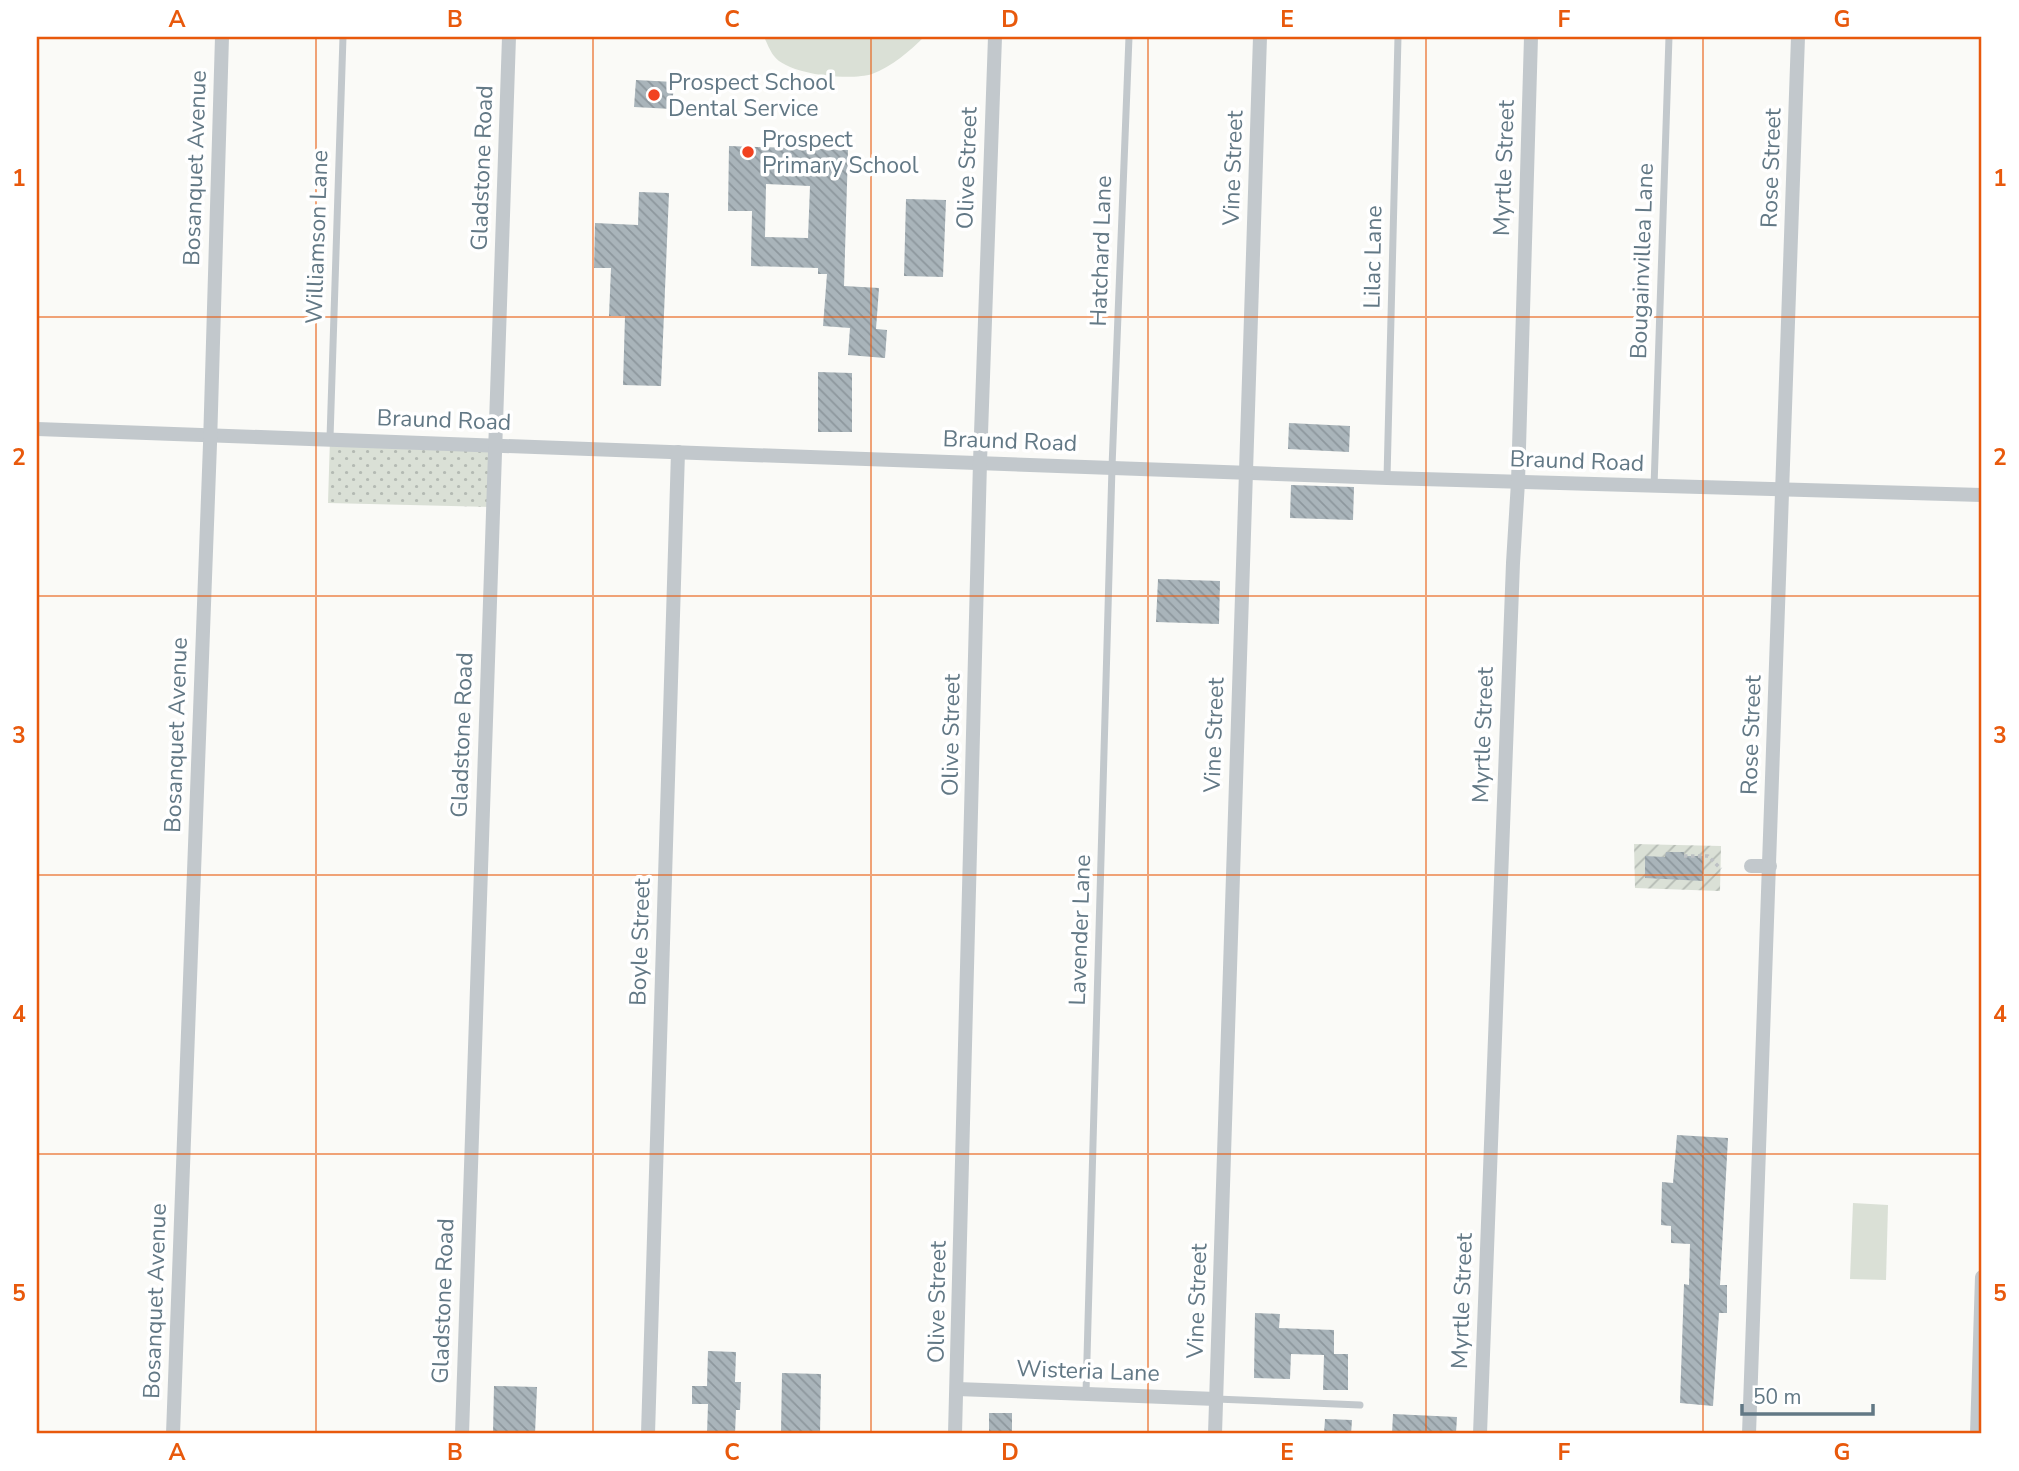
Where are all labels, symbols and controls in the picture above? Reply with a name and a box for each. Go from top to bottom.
text: A [168,4,186,35]
text: B [447,4,463,35]
text: C [724,4,740,35]
text: D [1001,4,1019,35]
text: E [1280,4,1294,35]
text: F [1558,4,1571,35]
text: G [1834,4,1850,35]
place label: Prospect School Dental Service [668,67,835,124]
street label: Bosanquet Avenue [176,70,214,266]
street label: Gladstone Road [464,85,500,251]
marker: Prospect School Dental Service [646,87,662,103]
street label: Myrtle Street [1486,99,1522,236]
street label: Olive Street [949,105,985,230]
street label: Rose Street [1753,107,1789,228]
street label: Vine Street [1215,109,1251,227]
place label: Prospect Primary School [762,124,919,181]
marker: Prospect Primary School [740,144,756,160]
street label: Williamson Lane [298,149,336,325]
street label: Bougainvillea Lane [1623,162,1661,360]
text: 1 [12,163,26,194]
text: 1 [1993,163,2007,194]
street label: Hatchard Lane [1083,175,1119,327]
street label: Lilac Lane [1357,205,1389,309]
street label: Braund Road [376,402,512,438]
street label: Braund Road [942,423,1078,459]
text: 2 [12,442,26,473]
text: 2 [1993,442,2007,473]
street label: Braund Road [1509,443,1645,479]
street label: Bosanquet Avenue [157,637,195,833]
street label: Gladstone Road [444,652,480,818]
street label: Myrtle Street [1465,666,1501,803]
street label: Olive Street [934,673,968,796]
street label: Rose Street [1733,674,1769,795]
street label: Vine Street [1196,676,1232,794]
text: 3 [12,720,26,751]
text: 3 [1993,720,2007,751]
street label: Lavender Lane [1062,854,1098,1006]
street label: Boyle Street [622,877,658,1006]
text: 4 [12,999,26,1030]
text: 4 [1993,999,2007,1030]
street label: Bosanquet Avenue [136,1203,174,1399]
street label: Gladstone Road [425,1218,461,1384]
street label: Myrtle Street [1444,1232,1480,1369]
street label: Olive Street [920,1240,954,1363]
street label: Vine Street [1179,1242,1215,1360]
text: 5 [12,1278,26,1309]
text: 5 [1993,1278,2007,1309]
street label: Wisteria Lane [1016,1353,1160,1389]
scale bar [1742,1373,1874,1417]
text: 50 m [1753,1383,1802,1411]
text: A [168,1437,186,1468]
text: B [447,1437,463,1468]
text: C [724,1437,740,1468]
text: D [1001,1437,1019,1468]
text: E [1280,1437,1294,1468]
text: F [1558,1437,1571,1468]
text: G [1834,1437,1850,1468]

